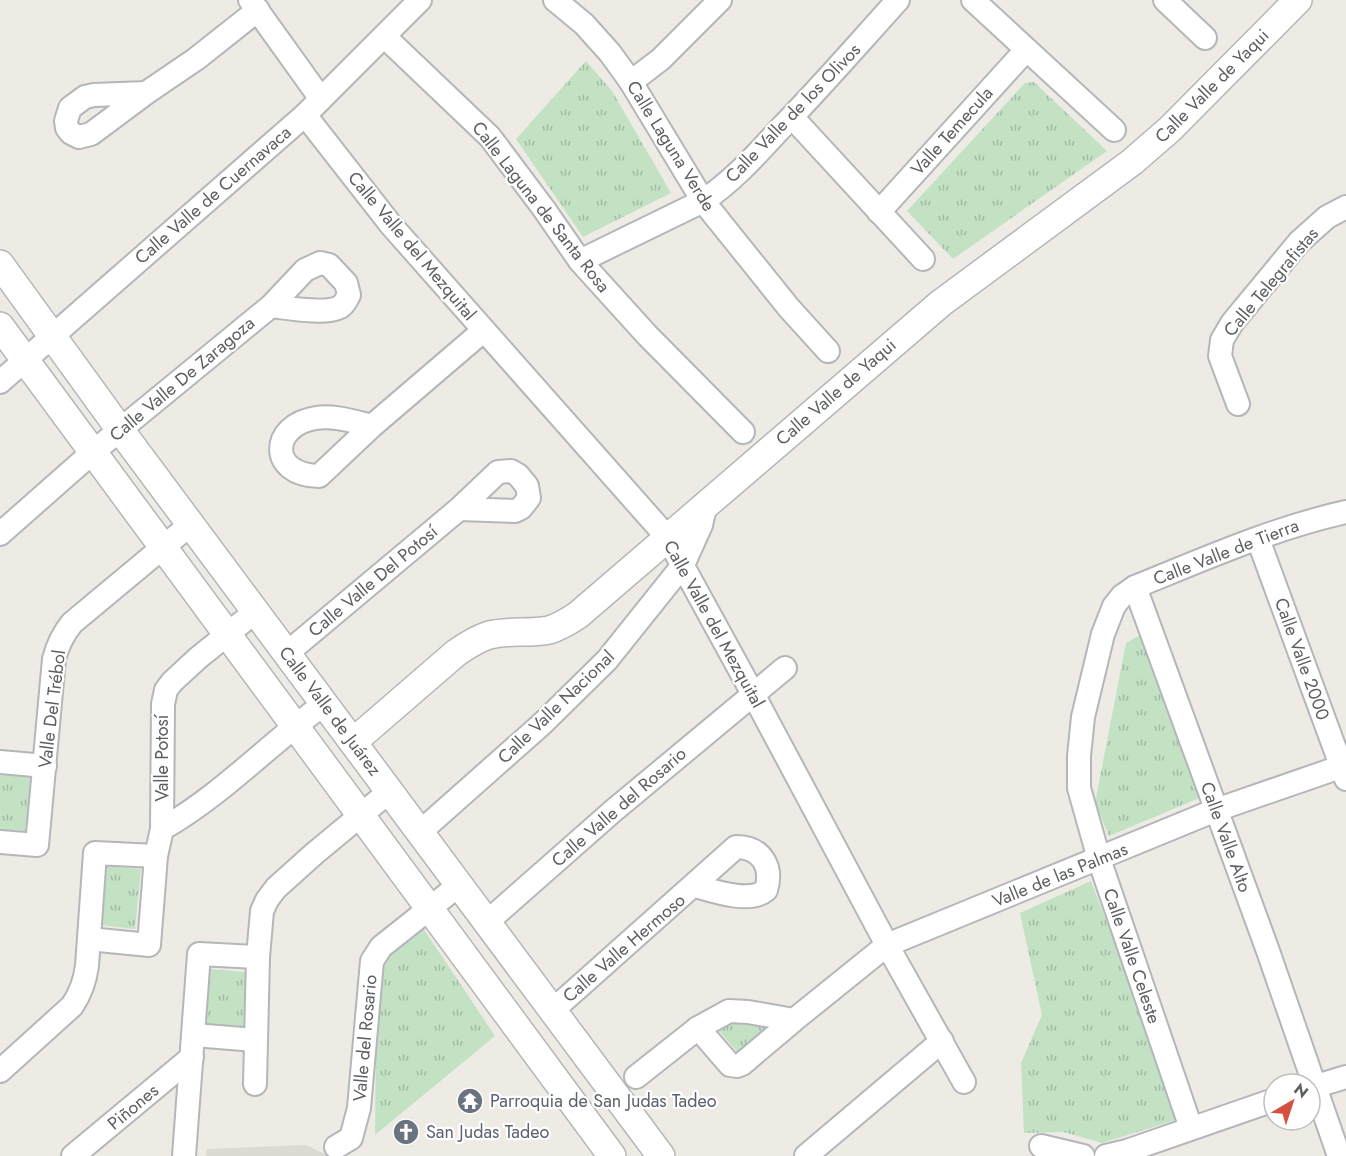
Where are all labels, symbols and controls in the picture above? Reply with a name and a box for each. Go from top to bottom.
street label: Calle Valle de Yaqui [1149,23,1275,149]
street label: Calle Valle de los Olivos [719,37,867,189]
street label: Calle Laguna Verde [620,76,722,216]
street label: Valle Temecula [905,81,999,181]
street label: Calle Laguna de Santa Rosa [466,116,616,298]
street label: Calle Valle de Cuernavaca [129,120,297,270]
street label: Calle Valle del Mezquital [342,166,482,326]
street label: Calle Telegrafistas [1217,222,1325,342]
street label: Calle Valle De Zaragoza [104,310,260,448]
street label: Calle Valle de Yaqui [770,332,902,452]
street label: Calle Valle de Tierra [1150,512,1302,592]
street label: Calle Valle Del Potosí [303,518,444,643]
street label: Calle Valle del Mezquital [657,536,771,712]
street label: Calle Valle 2000 [1268,594,1336,724]
street label: Calle Valle de Juárez [273,641,388,782]
street label: Calle Valle Nacional [492,644,620,770]
street label: Valle Del Trébol [32,648,72,770]
street label: Valle Potosí [149,713,175,801]
street label: Calle Valle del Rosario [546,741,692,873]
street label: Calle Valle Alto [1194,778,1258,896]
street label: Valle de las Palmas [988,836,1132,914]
street label: Calle Valle Celeste [1097,885,1167,1027]
street label: Calle Valle Hermoso [557,887,691,1009]
street label: Valle del Rosario [347,973,384,1103]
north arrow [1262,1072,1322,1132]
street label: Piñones [102,1078,164,1136]
text: N [1289,1078,1313,1104]
temple icon: Parroquia de San Judas Tadeo [455,1086,485,1116]
place label: Parroquia de San Judas Tadeo [490,1088,717,1114]
church icon: San Judas Tadeo [391,1117,421,1147]
place label: San Judas Tadeo [426,1119,549,1145]

